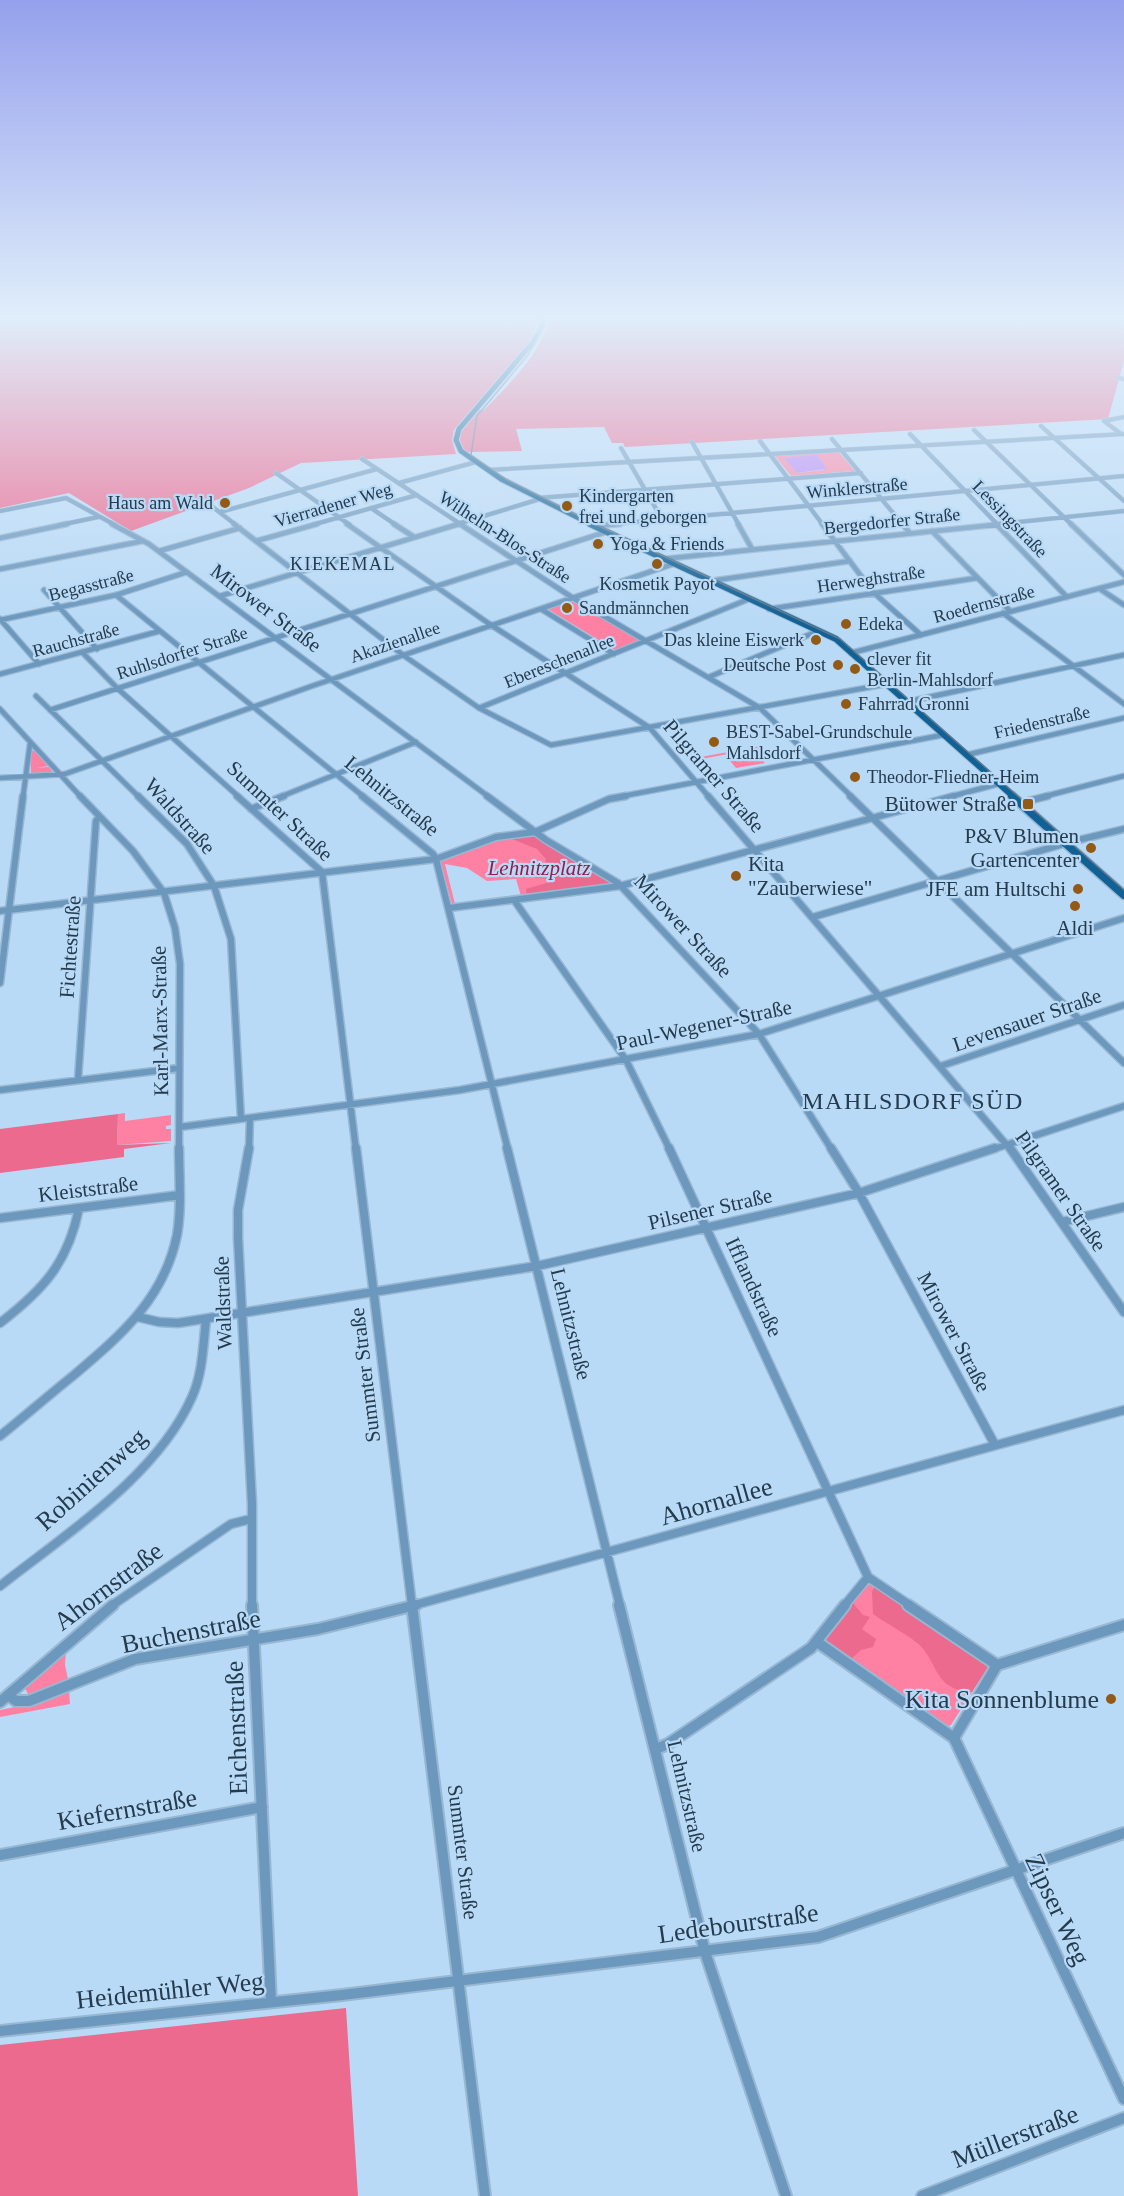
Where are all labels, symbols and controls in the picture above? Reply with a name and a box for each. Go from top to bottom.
street label: Winklerstraße [806,474,908,502]
street label: Lessingstraße [968,476,1052,562]
street label: Vierradener Weg [272,479,394,531]
place label: Kindergarten frei und geborgen [579,486,707,527]
street label: Wilhelm-Blos-Straße [435,487,575,587]
place label: Haus am Wald [108,493,213,513]
marker: Haus am Wald [218,496,232,510]
marker: Kindergarten frei und geborgen [560,499,574,513]
street label: Bergedorfer Straße [823,504,961,538]
place label: Yoga & Friends [610,534,724,554]
marker: Yoga & Friends [591,537,605,551]
district label: KIEKEMAL [290,554,396,574]
marker: Kosmetik Payot [650,557,664,571]
street label: Mirower Straße [206,559,326,657]
street label: Herweghstraße [816,562,926,596]
street label: Begasstraße [46,565,136,605]
place label: Kosmetik Payot [599,574,715,594]
street label: Roedernstraße [931,581,1037,627]
place label: Sandmännchen [579,598,689,618]
marker: Sandmännchen [560,601,574,615]
place label: Edeka [858,614,903,634]
street label: Akazienallee [347,617,443,667]
marker: Edeka [839,617,853,631]
street label: Rauchstraße [30,619,122,661]
street label: Ruhlsdorfer Straße [114,622,250,684]
street label: Ebereschenallee [501,630,617,692]
place label: Das kleine Eiswerk [664,630,804,650]
marker: Das kleine Eiswerk [809,633,823,647]
place label: clever fit Berlin-Mahlsdorf [867,649,993,690]
place label: Deutsche Post [724,655,826,675]
marker: Deutsche Post [831,658,845,672]
marker: clever fit Berlin-Mahlsdorf [848,662,862,676]
place label: Fahrrad Gronni [858,694,969,714]
marker: Fahrrad Gronni [839,697,853,711]
street label: Friedenstraße [992,701,1092,743]
street label: Pilgramer Straße [658,715,770,837]
place label: BEST-Sabel-Grundschule Mahlsdorf [726,722,912,763]
marker: BEST-Sabel-Grundschule Mahlsdorf [707,735,721,749]
street label: Lehnitzstraße [340,751,444,841]
street label: Summter Straße [222,756,338,866]
place label: Theodor-Fliedner-Heim [867,767,1039,787]
marker: Theodor-Fliedner-Heim [848,770,862,784]
street label: Waldstraße [140,773,220,859]
place label: Bütower Straße [885,792,1016,816]
marker: Bütower Straße [1021,797,1035,811]
place label: P&V Blumen Gartencenter [964,824,1079,872]
marker: P&V Blumen Gartencenter [1084,841,1098,855]
place label: Kita "Zauberwiese" [748,852,872,900]
park label: Lehnitzplatz [487,856,590,880]
street label: Mirower Straße [629,869,737,983]
marker: Kita "Zauberwiese" [729,869,743,883]
place label: JFE am Hultschi [926,877,1066,901]
marker: JFE am Hultschi [1071,882,1085,896]
street label: Fichtestraße [54,895,86,999]
marker: Aldi [1068,899,1082,913]
place label: Aldi [1056,916,1094,940]
street label: Karl-Marx-Straße [147,946,173,1096]
street label: Levensauer Straße [949,983,1105,1057]
street label: Paul-Wegener-Straße [614,995,794,1055]
district label: MAHLSDORF SÜD [802,1088,1024,1114]
street label: Pilgramer Straße [1011,1126,1111,1256]
street label: Kleiststraße [37,1171,139,1207]
street label: Pilsener Straße [646,1183,774,1235]
street label: Ifflandstraße [721,1233,787,1341]
street label: Waldstraße [209,1256,237,1350]
street label: Lehnitzstraße [546,1266,596,1382]
street label: Mirower Straße [912,1268,996,1396]
street label: Summter Straße [345,1306,385,1444]
street label: Robinienweg [30,1422,153,1537]
street label: Ahornallee [657,1472,776,1531]
street label: Ahornstraße [48,1536,168,1637]
street label: Buchenstraße [119,1604,263,1659]
street label: Eichenstraße [220,1660,253,1796]
place label: Kita Sonnenblume [905,1685,1099,1714]
marker: Kita Sonnenblume [1104,1692,1118,1706]
street label: Lehnitzstraße [662,1738,712,1854]
street label: Kiefernstraße [55,1783,199,1836]
street label: Summter Straße [443,1783,483,1921]
street label: Zipser Weg [1019,1849,1096,1969]
street label: Ledebourstraße [656,1898,820,1949]
street label: Heidemühler Weg [75,1966,265,2015]
street label: Müllerstraße [948,2099,1082,2174]

